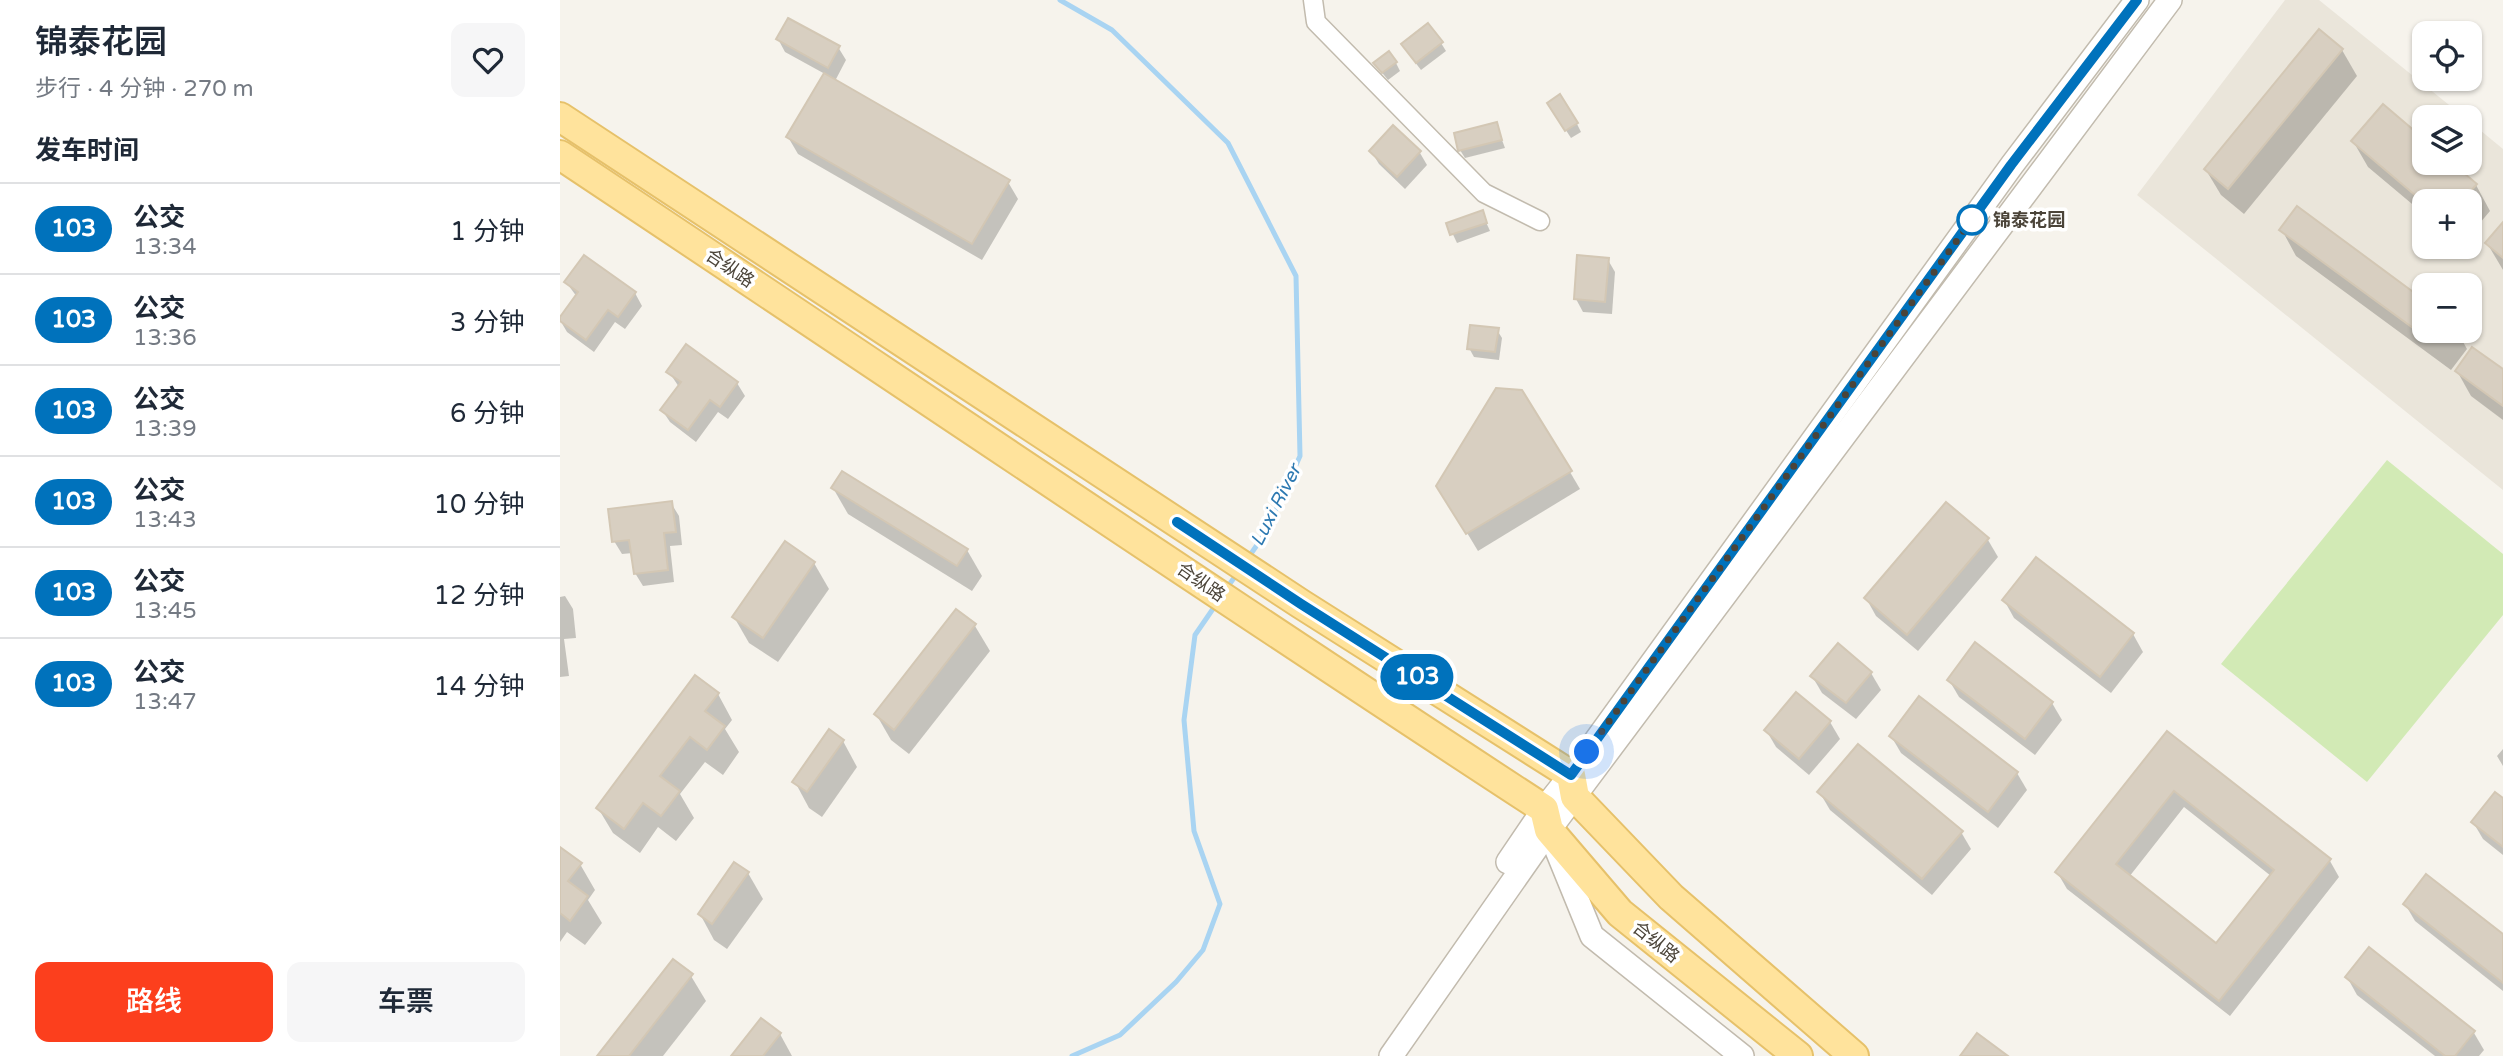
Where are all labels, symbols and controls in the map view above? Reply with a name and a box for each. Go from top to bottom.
map controls [2412,21,2482,343]
button: locate [2412,21,2482,91]
text: 锦泰花园 [35,23,167,62]
button: heart [451,23,525,97]
text: 步行 · 4 分钟 · 270 m [35,75,254,103]
button: layers [2412,105,2482,175]
text: 发车时间 [35,135,139,166]
button: + [2412,189,2482,259]
text: 公交 [133,202,185,233]
marker: 锦泰花园 [1957,205,1987,235]
place label: 锦泰花园 [1993,209,2065,231]
text: 103 [51,214,96,243]
text: 1 分钟 [450,216,525,247]
text: 13:34 [133,233,197,261]
street label: 合纵路 [701,244,759,292]
button: − [2412,273,2482,343]
text: 公交 [133,293,185,324]
text: 103 [51,305,96,334]
text: 3 分钟 [450,307,525,338]
text: 13:36 [133,324,197,352]
text: 公交 [133,384,185,415]
text: 103 [51,396,96,425]
text: 6 分钟 [450,398,525,429]
text: 13:39 [133,415,197,443]
water label: Luxi River [1246,459,1307,550]
text: 公交 [133,475,185,506]
text: 103 [51,487,96,516]
text: 10 分钟 [434,489,525,520]
text: 13:43 [133,506,197,534]
street label: 合纵路 [1173,558,1229,606]
text: 公交 [133,566,185,597]
text: 103 [51,578,96,607]
text: 12 分钟 [434,580,525,611]
text: 13:45 [133,597,197,625]
line badge: 103 [1377,654,1457,700]
text: 公交 [133,657,185,688]
text: 103 [1394,662,1440,691]
text: 103 [51,669,96,698]
text: 14 分钟 [434,671,525,702]
text: 13:47 [133,688,197,716]
your location [1569,734,1604,769]
street label: 合纵路 [1628,916,1684,968]
button: 路线 [35,962,273,1042]
button: 车票 [287,962,525,1042]

